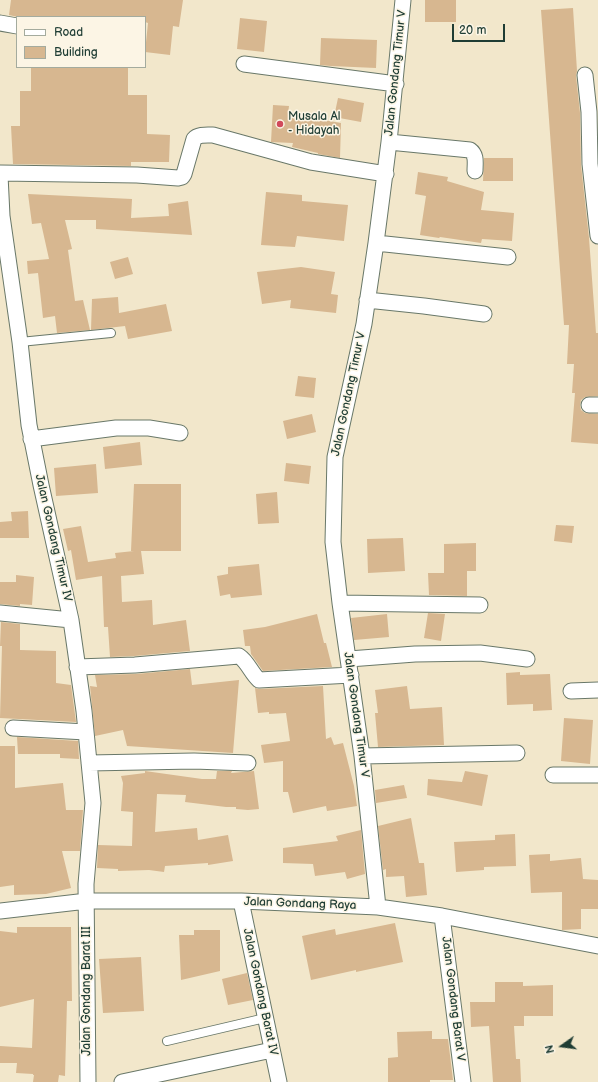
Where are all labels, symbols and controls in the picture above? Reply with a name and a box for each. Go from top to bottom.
street label: Jalan Gondang Timur V [382,9,410,137]
legend [16,16,146,68]
scale bar [454,16,507,42]
text: 20 m [459,23,486,38]
text: Road [54,25,83,40]
text: Building [54,45,98,60]
place label: Musala Al - Hidayah [288,110,340,138]
marker: Musala Al - Hidayah [275,119,285,129]
street label: Jalan Gondang Timur V [329,331,369,457]
street label: Jalan Gondang Timur IV [31,473,75,603]
street label: Jalan Gondang Timur V [340,651,372,779]
street label: Jalan Gondang Raya [243,895,357,913]
street label: Jalan Gondang Barat III [80,926,94,1056]
street label: Jalan Gondang Barat IV [240,927,280,1057]
street label: Jalan Gondang Barat V [438,936,468,1062]
north arrow [542,1026,582,1066]
text: N [543,1043,557,1055]

